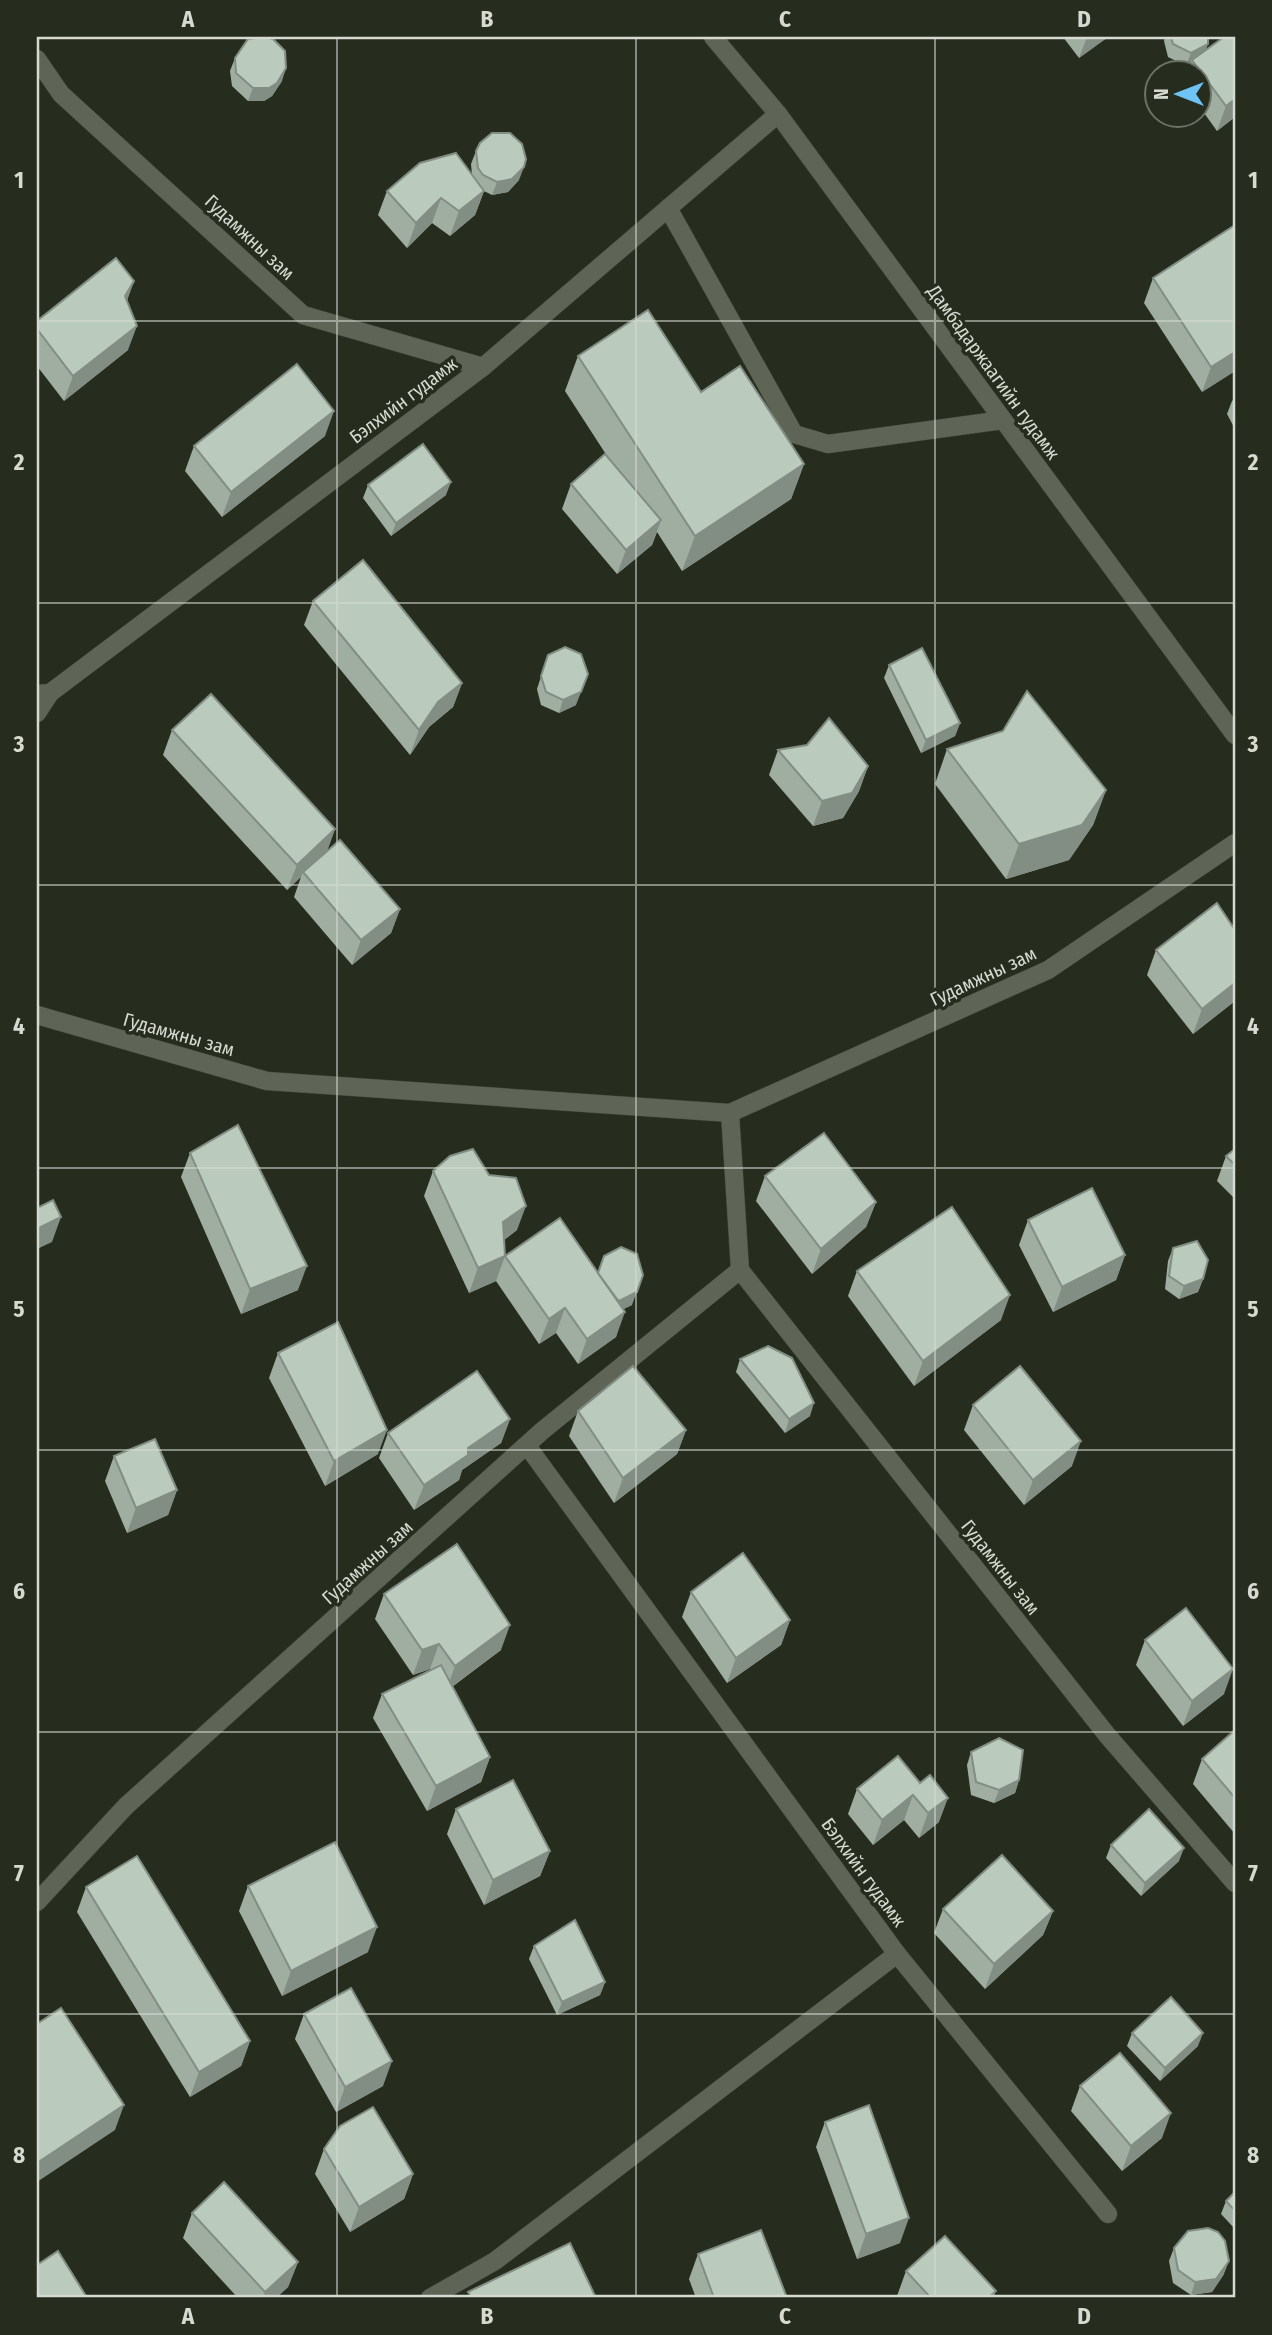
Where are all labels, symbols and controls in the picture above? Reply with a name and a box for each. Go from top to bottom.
text: A [181,5,195,33]
text: B [481,5,494,33]
text: C [779,5,791,33]
text: D [1077,5,1091,33]
north arrow [1142,60,1212,130]
text: N [1150,88,1173,100]
text: 1 [14,166,24,194]
text: 1 [1248,166,1258,194]
street label: Гудамжны зам [200,190,299,285]
street label: Дамбадаржаагийн гудамж [922,280,1065,464]
street label: Бэлхийн гудамж [345,352,462,448]
text: 2 [13,448,25,476]
text: 2 [1247,448,1259,476]
text: 3 [13,730,25,758]
text: 3 [1247,730,1259,758]
street label: Гудамжны зам [927,942,1040,1011]
street label: Гудамжны зам [121,1008,237,1061]
text: 4 [13,1012,25,1040]
text: 4 [1247,1012,1259,1040]
text: 5 [13,1295,25,1323]
text: 5 [1247,1295,1259,1323]
street label: Гудамжны зам [956,1515,1045,1619]
street label: Гудамжны зам [317,1516,418,1609]
text: 6 [13,1577,25,1605]
text: 6 [1247,1577,1259,1605]
street label: Бэлхийн гудамж [816,1813,911,1931]
text: 7 [14,1859,24,1887]
text: 7 [1248,1859,1258,1887]
text: 8 [13,2141,25,2169]
text: 8 [1247,2141,1259,2169]
text: A [181,2302,195,2330]
text: B [481,2302,494,2330]
text: C [779,2302,791,2330]
text: D [1077,2302,1091,2330]

